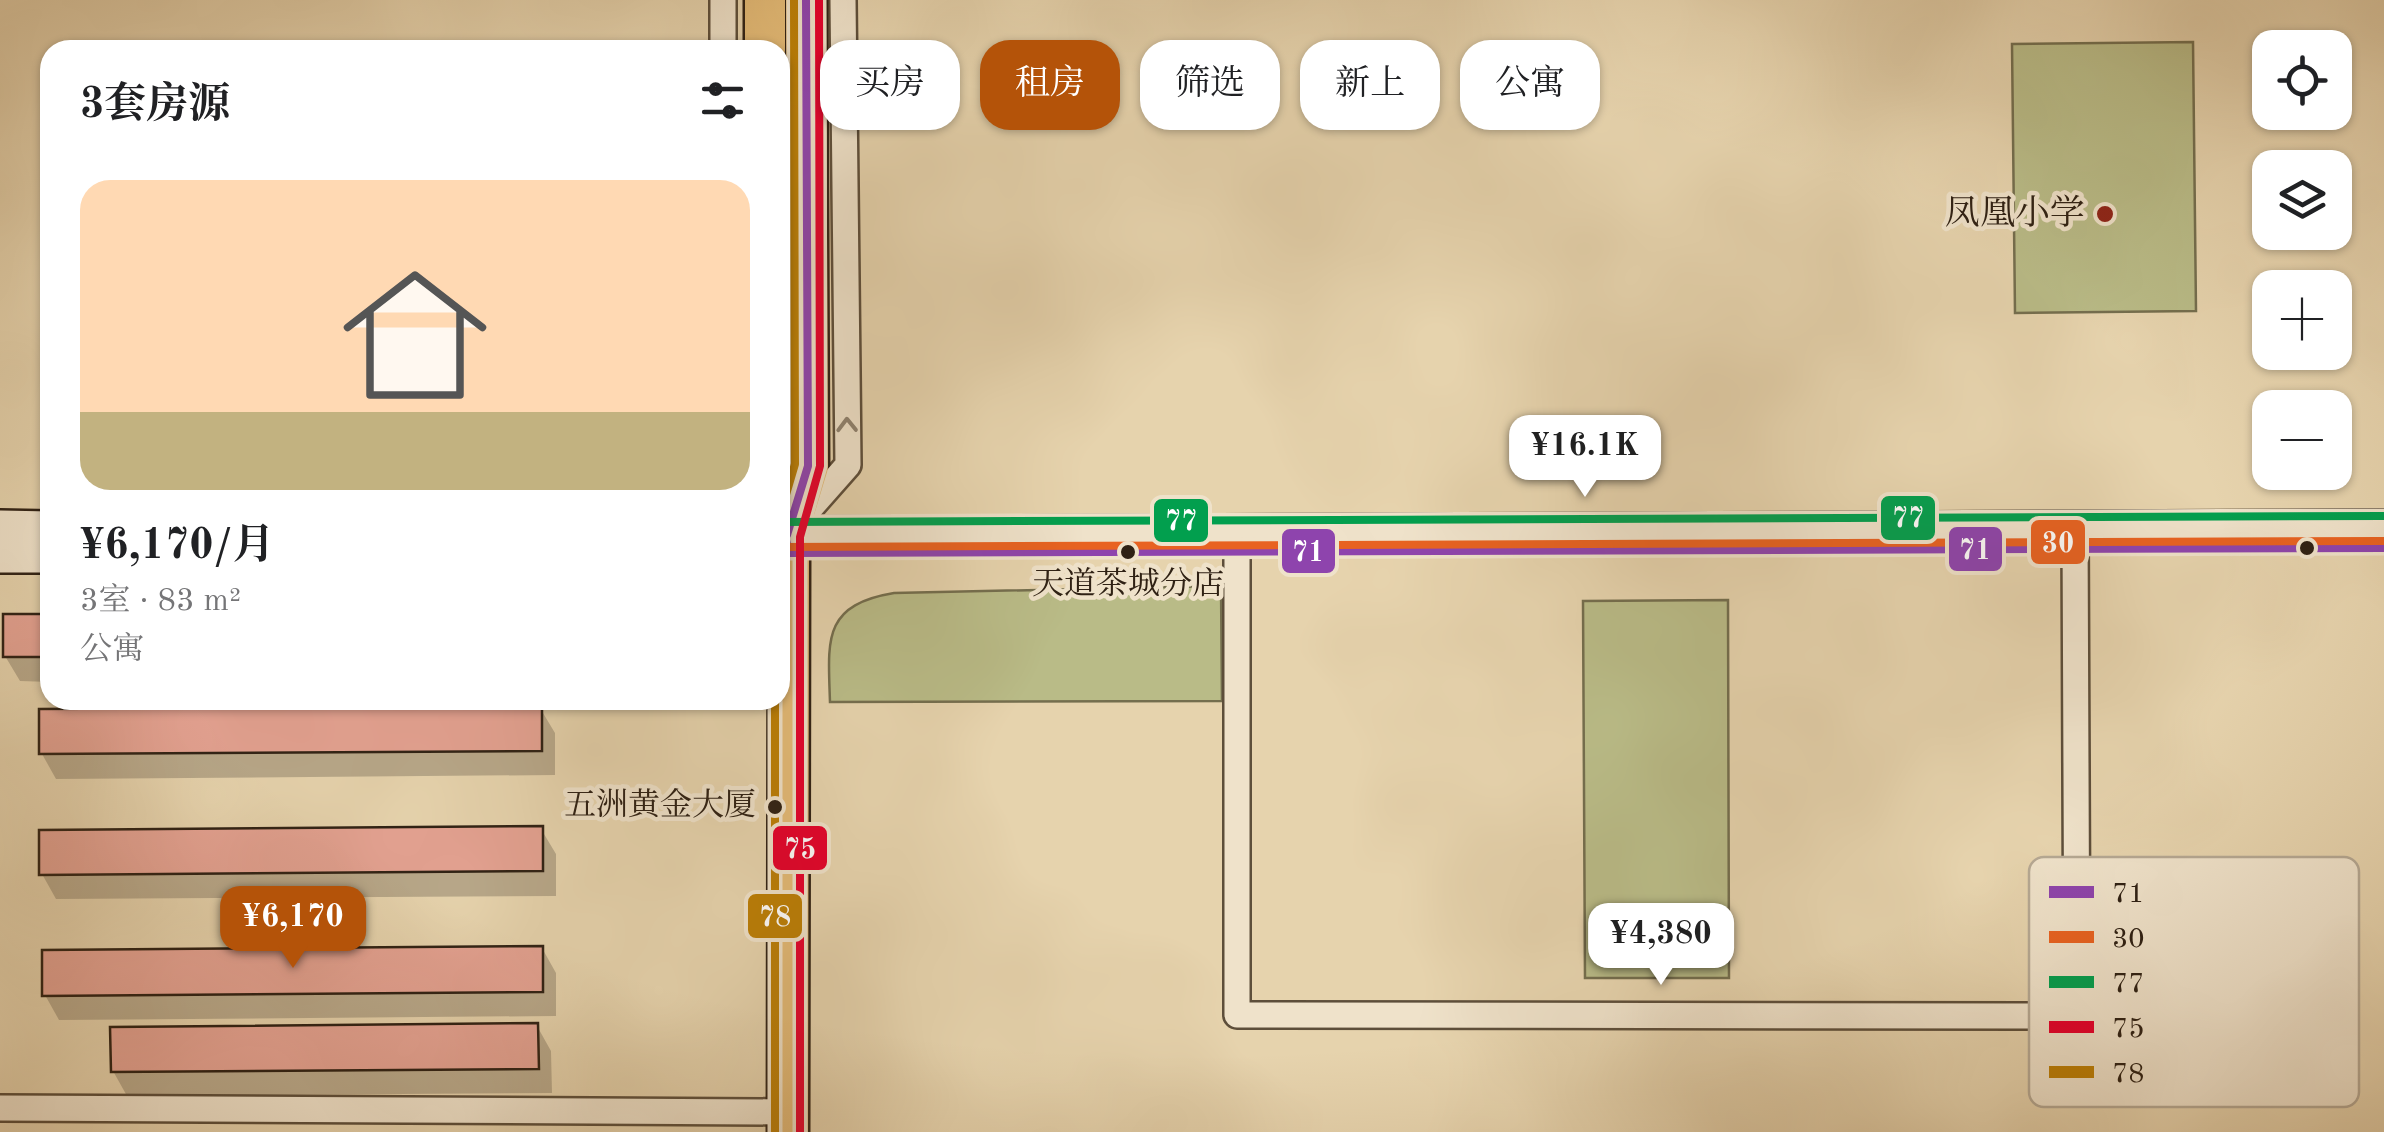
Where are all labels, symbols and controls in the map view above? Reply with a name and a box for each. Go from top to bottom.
map controls [2252,30,2352,490]
button: locate [2252,30,2352,130]
chip: 买房 [820,40,960,130]
chip: 租房 [980,40,1120,130]
chip: 筛选 [1140,40,1280,130]
chip: 新上 [1300,40,1440,130]
chip: 公寓 [1460,40,1600,130]
icon: filters [695,73,750,128]
text: 3套房源 [80,85,230,127]
button: layers [2252,150,2352,250]
place label: 凤凰小学 [1945,194,2085,232]
marker: 凤凰小学 [2094,203,2116,225]
icon: home [325,245,505,425]
button: + [2252,270,2352,370]
button: − [2252,390,2352,490]
pin: ¥16.1K [1504,415,1666,500]
one-way arrow [836,417,858,432]
text: ¥16.1K [1531,431,1639,463]
line badge: 77 [1879,494,1937,542]
line badge: 77 [1152,497,1210,544]
text: 77 [1892,506,1924,534]
text: 77 [1165,509,1197,537]
line badge: 30 [2029,518,2087,566]
line badge: 71 [1947,525,2004,573]
text: ¥6,170/月 [80,526,274,568]
line badge: 71 [1280,527,1337,575]
text: 30 [2042,531,2074,559]
text: 71 [1959,538,1991,566]
unlabelled marker [2297,538,2317,558]
text: 71 [1292,540,1324,568]
marker: 天道茶城分店 [1118,542,1138,562]
place label: 天道茶城分店 [1032,566,1224,602]
text: 3室 · 83 m² [80,586,241,618]
text: 公寓 [80,635,144,667]
place label: 五洲黄金大厦 [564,787,756,823]
marker: 五洲黄金大厦 [765,797,785,817]
line badge: 75 [771,824,829,872]
text: 75 [784,837,816,865]
legend [2029,857,2359,1107]
text: 71 [2112,881,2144,909]
pin: ¥6,170 [212,886,374,971]
line badge: 78 [746,892,804,940]
text: ¥6,170 [242,902,344,934]
pin: ¥4,380 [1580,903,1742,988]
text: 78 [759,905,791,933]
text: ¥4,380 [1610,919,1712,951]
text: 30 [2112,926,2144,954]
text: 77 [2112,971,2144,999]
text: 75 [2112,1016,2144,1044]
text: 78 [2112,1061,2144,1089]

